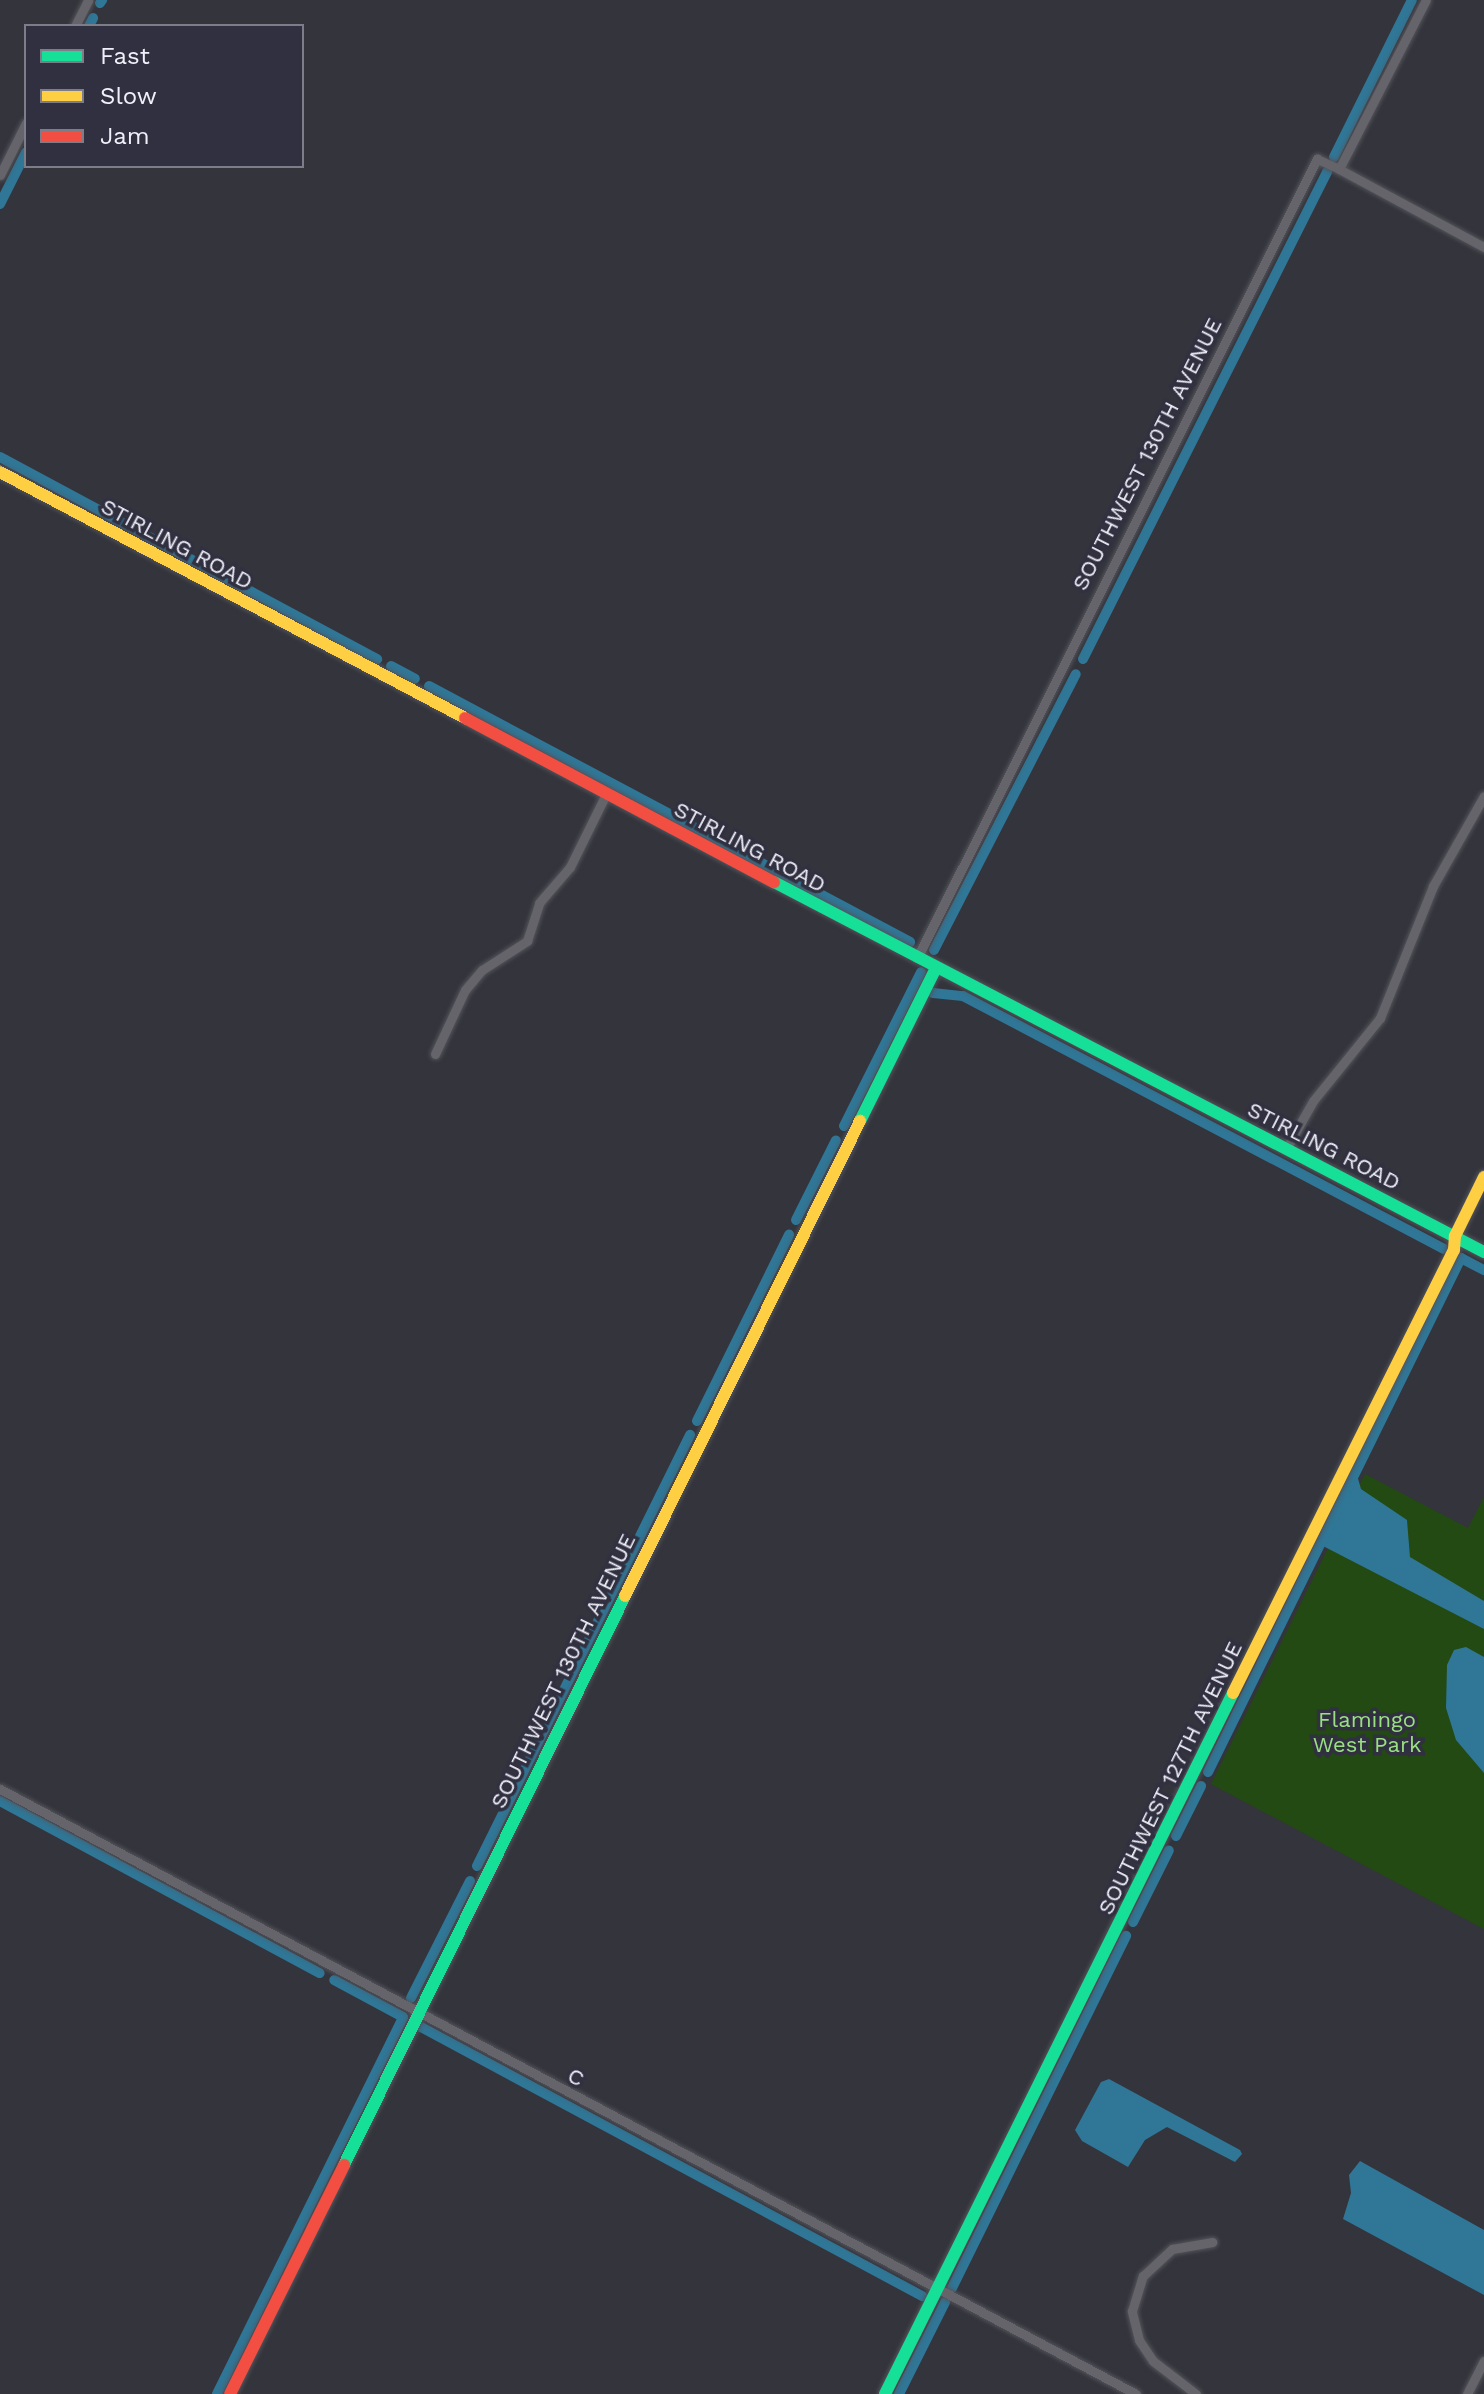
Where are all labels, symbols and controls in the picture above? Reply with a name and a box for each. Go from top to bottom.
legend [24,24,304,168]
text: Fast [100,42,150,70]
text: Slow [100,82,157,110]
text: Jam [100,122,150,150]
street label: SOUTHWEST 130TH AVENUE [1066,312,1228,596]
street label: STIRLING ROAD [97,493,257,595]
street label: STIRLING ROAD [670,796,830,898]
street label: STIRLING ROAD [1243,1096,1405,1196]
street label: SOUTHWEST 130TH AVENUE [484,1528,642,1814]
street label: SOUTHWEST 127TH AVENUE [1092,1636,1248,1920]
park label: Flamingo West Park [1313,1706,1421,1758]
street label: C [563,2062,589,2092]

